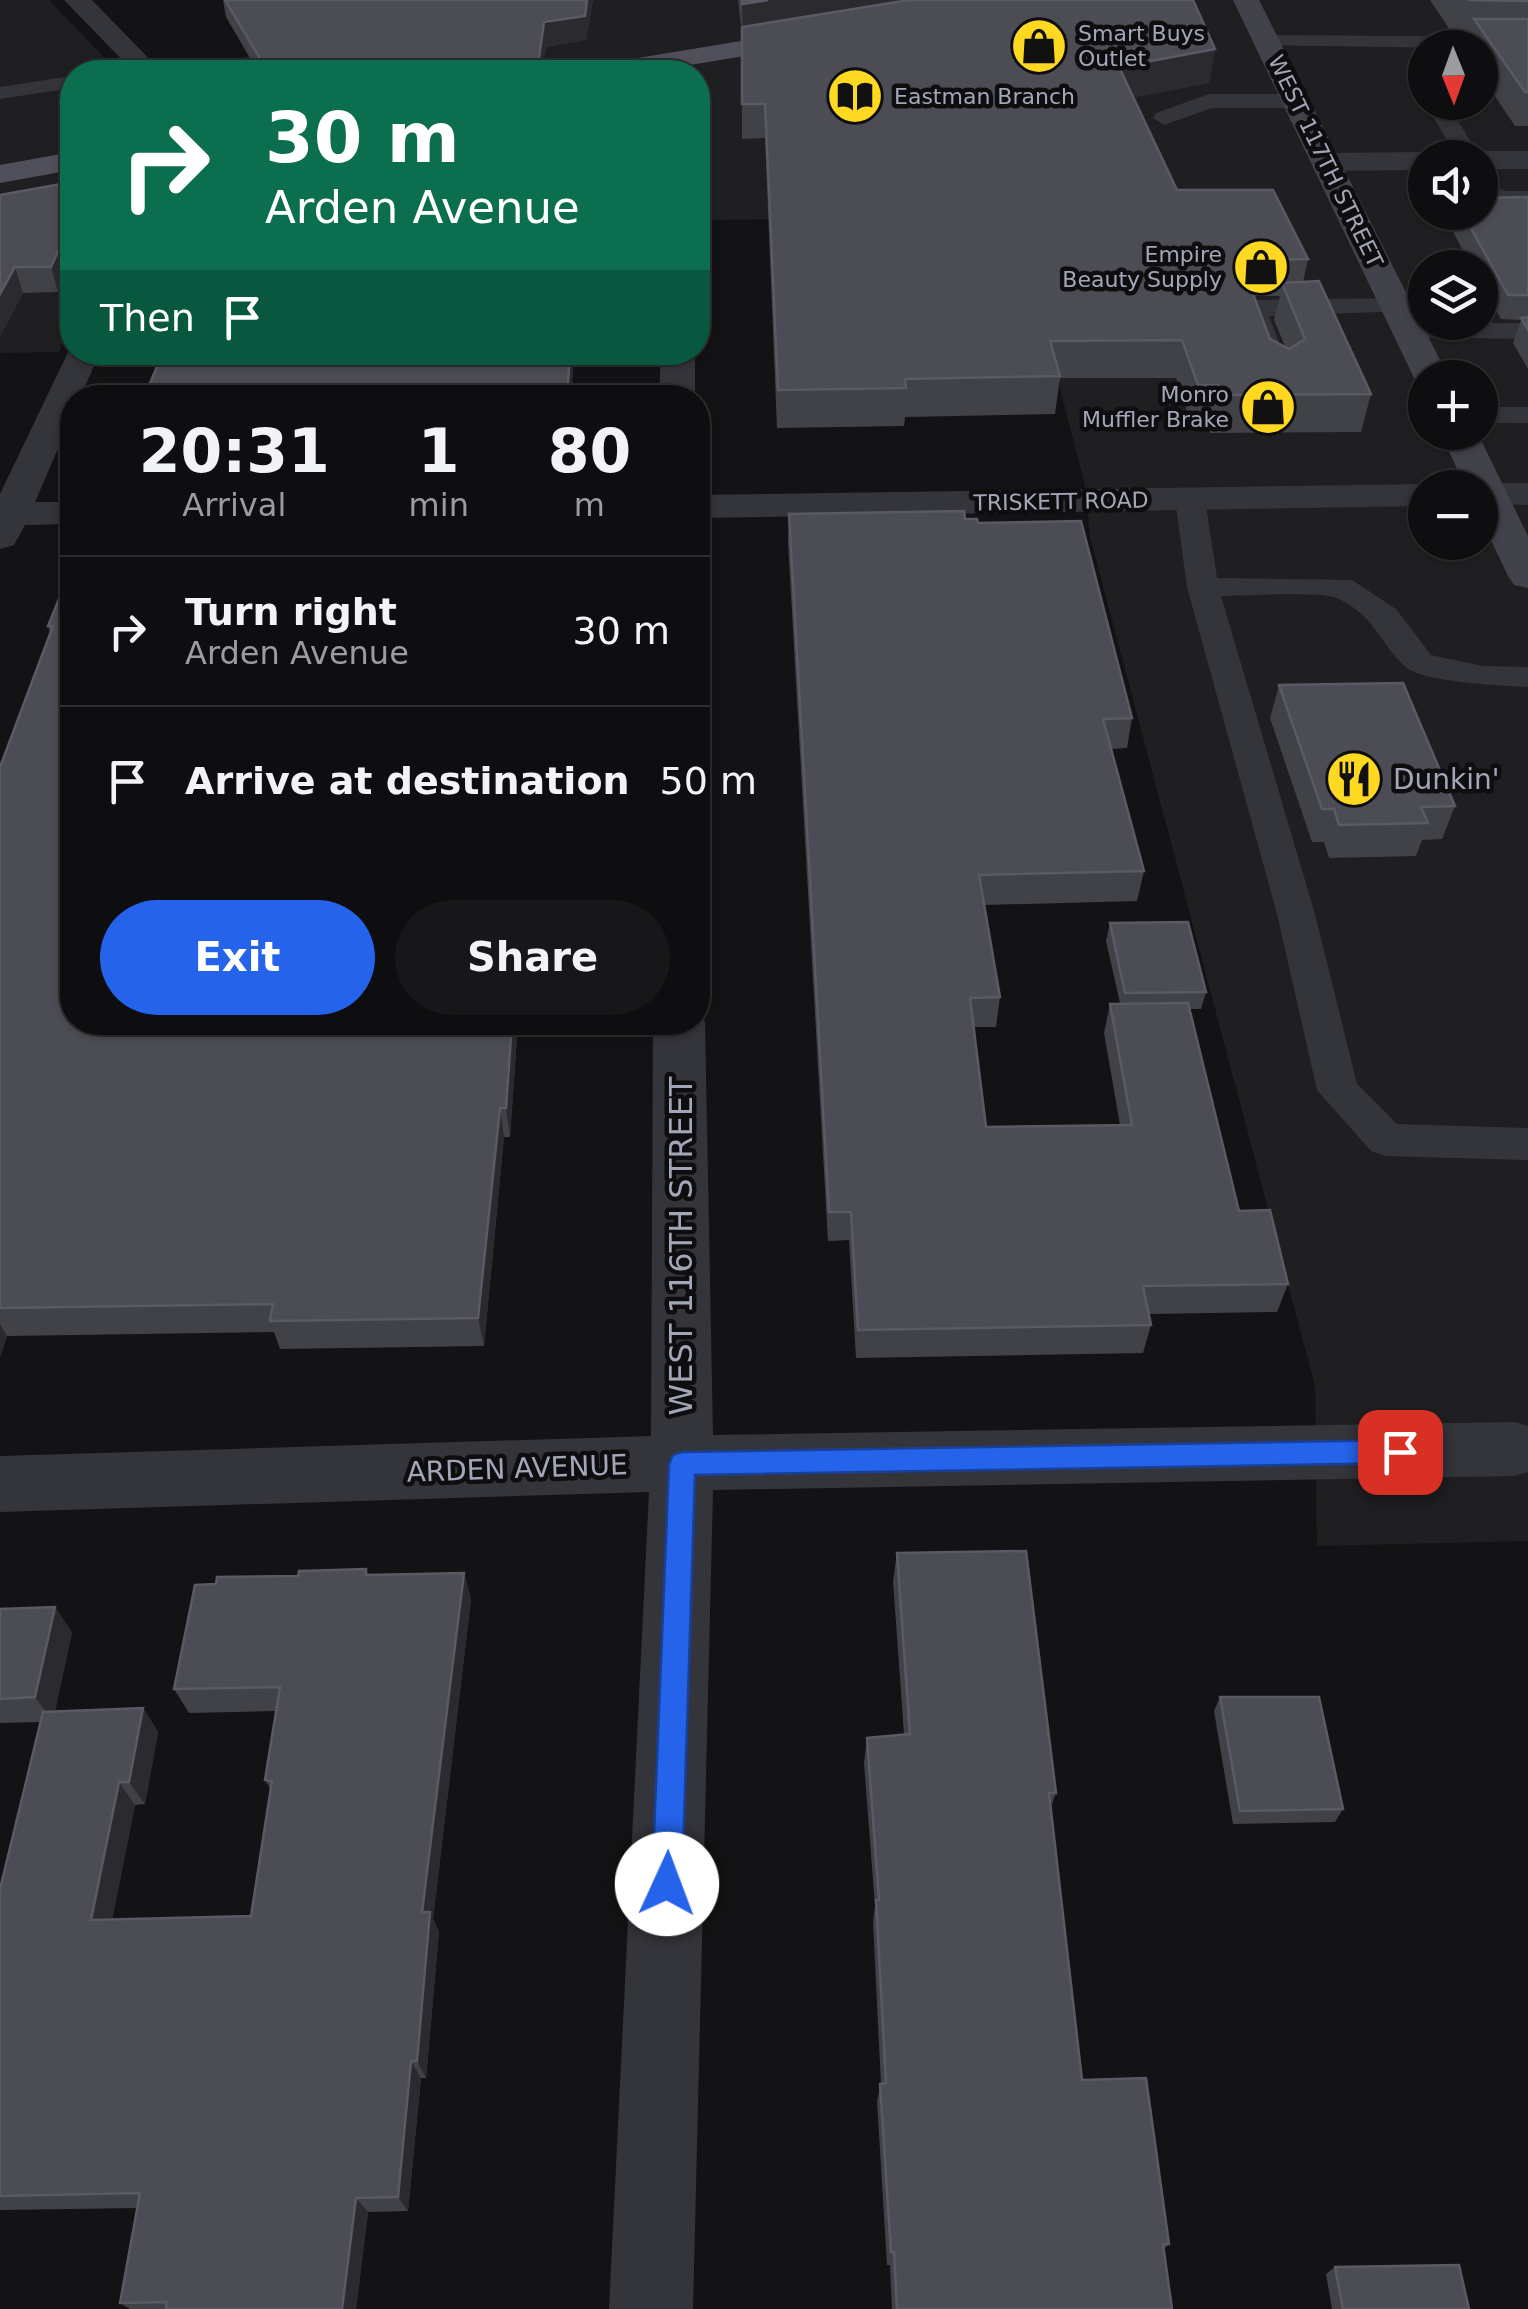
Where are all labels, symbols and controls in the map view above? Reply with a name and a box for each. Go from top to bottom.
shop icon: Smart Buys Outlet [1009,16,1069,76]
place label: Smart Buys Outlet [1078,21,1205,71]
north arrow [1408,30,1498,120]
map controls [1408,30,1498,560]
street label: WEST 117TH STREET [1263,51,1388,272]
library icon: Eastman Branch [825,66,885,126]
place label: Eastman Branch [894,84,1075,109]
text: 30 m [265,97,460,179]
icon: right [100,100,230,230]
button: sound [1408,140,1498,230]
text: Arden Avenue [265,181,580,234]
shop icon: Empire Beauty Supply [1231,237,1291,297]
place label: Empire Beauty Supply [1062,242,1222,292]
button: layers [1408,250,1498,340]
icon: arrive [215,290,270,345]
text: Then [100,296,195,340]
button: + [1408,360,1498,450]
shop icon: Monro Muffler Brake [1238,377,1298,437]
place label: Monro Muffler Brake [1082,382,1229,432]
text: 20:31 [139,416,330,486]
text: 1 [418,416,460,486]
text: 80 [548,416,631,486]
button: − [1408,470,1498,560]
text: Arrival [182,486,286,524]
text: min [409,486,469,524]
text: m [574,486,605,524]
street label: TRISKETT ROAD [972,487,1149,516]
text: Turn right [185,590,397,634]
icon: right [100,604,155,659]
text: 30 m [573,609,670,653]
text: Arden Avenue [185,634,409,672]
restaurant icon: Dunkin' [1324,749,1384,809]
icon: arrive [100,754,155,809]
text: Arrive at destination [185,759,630,803]
text: 50 m [660,759,757,803]
place label: Dunkin' [1393,763,1500,796]
button: Exit [100,900,375,1015]
button: Share [395,900,670,1015]
street label: WEST 116TH STREET [662,1076,700,1415]
pin [1358,1410,1443,1495]
icon: arrive [1373,1425,1428,1480]
street label: ARDEN AVENUE [406,1448,628,1489]
position arrow [615,1832,719,1936]

